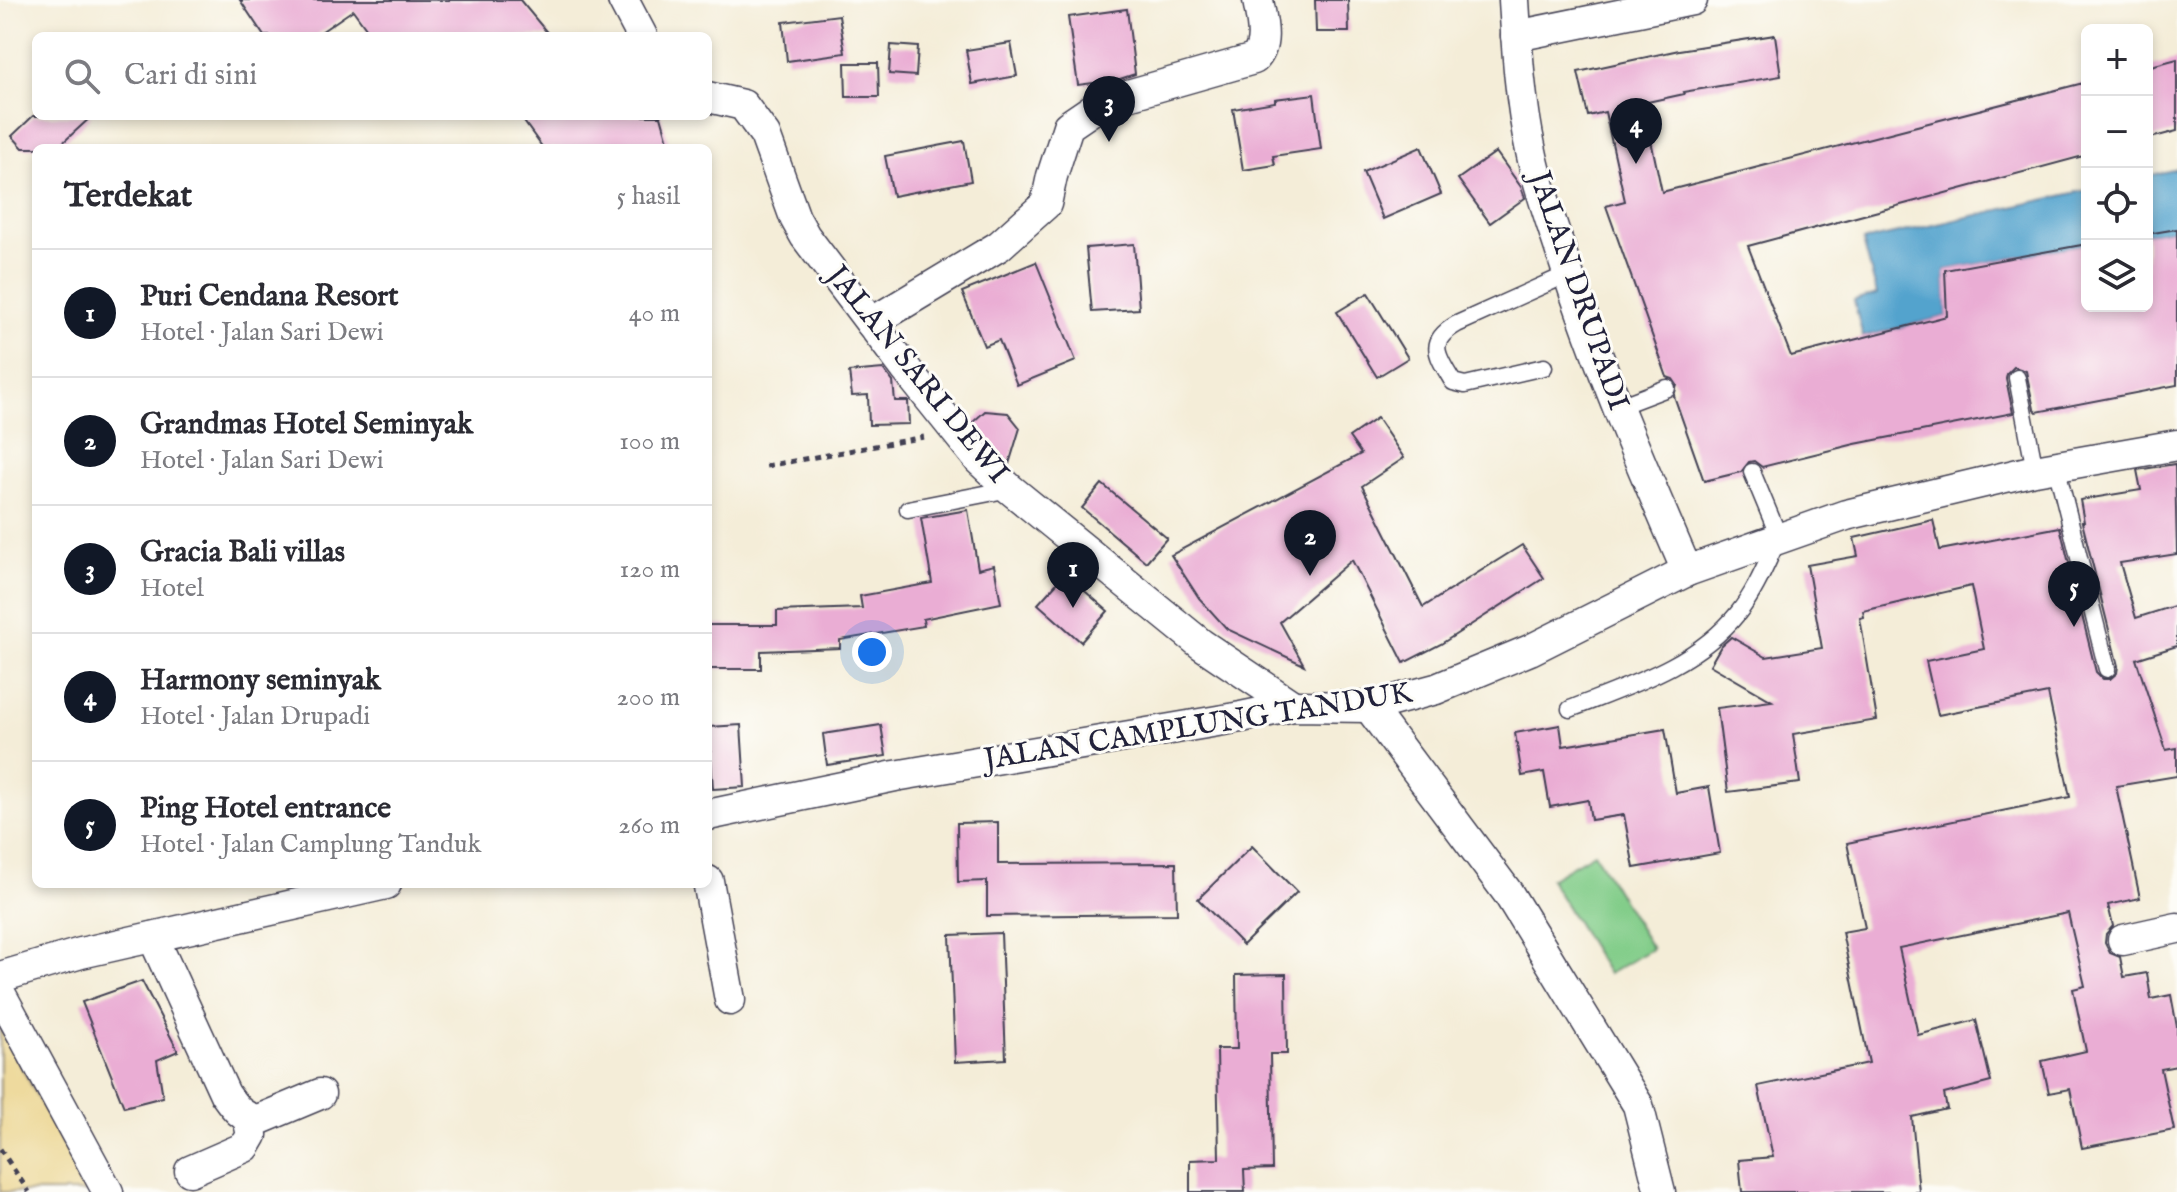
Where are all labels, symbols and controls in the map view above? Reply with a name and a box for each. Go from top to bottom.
map controls [2081,24,2153,312]
button: + [2081,24,2153,96]
search box [32,32,712,120]
icon: search [60,54,104,98]
text: Cari di sini [124,57,257,95]
pin: 3 [1083,76,1135,142]
button: − [2081,96,2153,168]
pin: 4 [1610,98,1662,164]
street label: JALAN DRUPADI [1518,164,1637,416]
button: locate [2081,168,2153,240]
text: Terdekat [64,175,192,218]
text: 5 hasil [617,180,680,213]
button: layers [2081,240,2153,312]
street label: JALAN SARI DEWI [816,256,1017,492]
text: Puri Cendana Resort [140,278,399,316]
text: 1 [85,297,95,330]
text: 40 m [629,297,680,330]
text: Hotel · Jalan Sari Dewi [140,316,384,349]
text: Grandmas Hotel Seminyak [140,406,473,444]
text: 2 [84,425,96,458]
text: 100 m [619,425,680,458]
text: Hotel · Jalan Sari Dewi [140,444,384,477]
pin: 2 [1284,510,1336,576]
text: Gracia Bali villas [140,534,345,572]
pin: 1 [1047,542,1099,608]
text: 3 [85,553,95,586]
text: 120 m [620,553,680,586]
pin: 5 [2048,561,2100,627]
text: Hotel [140,572,204,605]
your location [852,632,892,672]
text: Harmony seminyak [140,662,381,700]
street label: JALAN CAMPLUNG TANDUK [978,674,1415,780]
text: 4 [84,681,96,714]
text: 200 m [616,681,680,714]
text: Hotel · Jalan Drupadi [140,700,370,733]
text: Ping Hotel entrance [140,790,391,828]
text: 5 [85,809,95,842]
text: 260 m [618,809,680,842]
text: Hotel · Jalan Camplung Tanduk [140,828,481,861]

